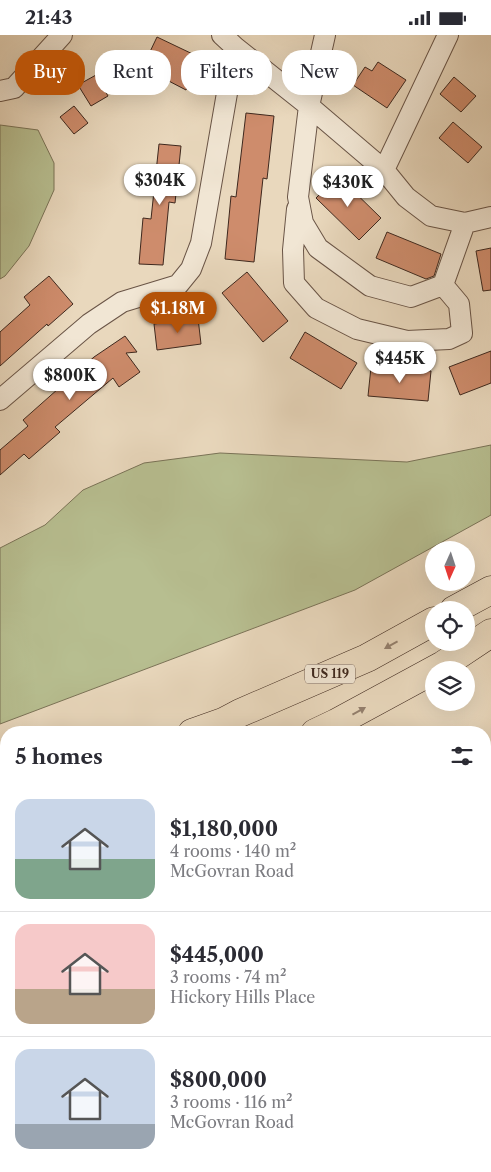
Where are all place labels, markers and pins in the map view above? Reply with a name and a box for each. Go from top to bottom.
pin: $304K [125,163,195,206]
pin: $430K [313,165,383,208]
pin: $1.18M [137,291,219,334]
pin: $445K [365,341,435,384]
pin: $800K [35,359,105,401]

